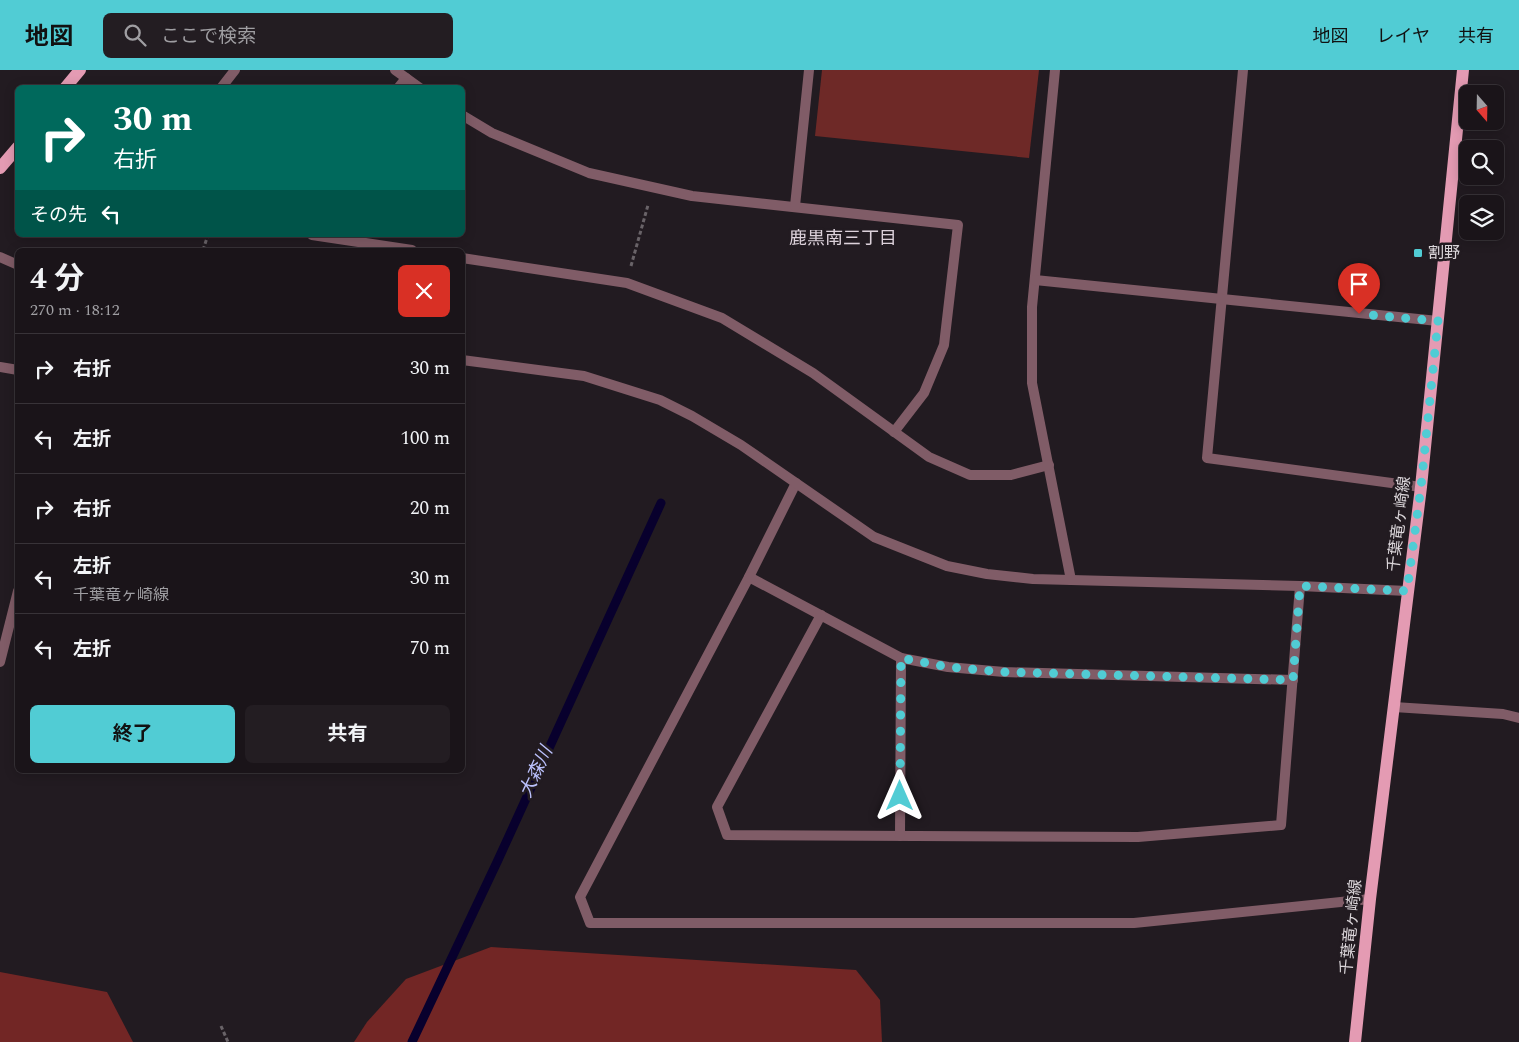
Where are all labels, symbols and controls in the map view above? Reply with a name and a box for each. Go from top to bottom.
search box [103,13,453,58]
text: 地図 [25,19,73,55]
icon: search [121,21,149,49]
text: ここで検索 [161,22,256,51]
text: 地図 [1313,23,1349,50]
text: レイヤ [1377,23,1430,50]
text: 共有 [1458,23,1494,50]
north arrow [1459,85,1504,130]
map controls [1459,85,1504,240]
text: 30 m [113,93,193,146]
icon: right [30,105,95,170]
button: search [1459,140,1504,185]
text: 右折 [113,144,157,177]
button: layers [1459,195,1504,240]
icon: left [97,200,125,228]
text: その先 [30,201,87,230]
district label: 鹿黒南三丁目 [789,225,897,252]
place label: 割野 [1428,241,1460,265]
marker: 割野 [1412,247,1424,259]
text: 4 分 [30,256,84,302]
pin [1338,263,1380,314]
button: close [398,265,450,317]
icon: arrive [1345,270,1373,298]
text: 270 m · 18:12 [30,298,120,322]
text: 30 m [410,354,450,383]
icon: right [30,355,58,383]
text: 右折 [73,355,111,384]
text: 100 m [400,424,450,453]
icon: left [30,425,58,453]
text: 左折 [73,425,111,454]
street label: 千葉竜ヶ崎線 [1381,475,1417,573]
text: 20 m [410,494,450,523]
icon: right [30,495,58,523]
text: 右折 [73,495,111,524]
text: 左折 [73,552,111,581]
text: 30 m [410,564,450,593]
icon: left [30,565,58,593]
text: 千葉竜ヶ崎線 [73,583,169,607]
text: 70 m [410,634,450,663]
icon: left [30,635,58,663]
text: 左折 [73,635,111,664]
button: 終了 [30,705,235,763]
button: 共有 [245,705,450,763]
water label: 大森川 [512,740,560,802]
position arrow [873,769,925,821]
street label: 千葉竜ヶ崎線 [1334,878,1368,976]

